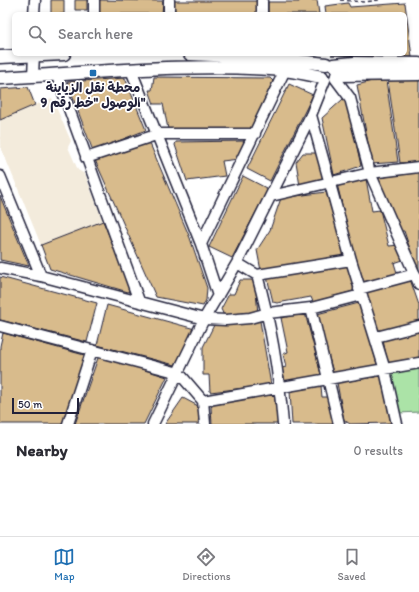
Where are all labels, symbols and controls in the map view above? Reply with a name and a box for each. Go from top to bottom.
search box [12,12,407,56]
icon: search [26,23,48,45]
text: Search here [58,25,133,43]
marker: محطة نقل الزياينة الوصول "خط رقم 9" [88,68,98,78]
place label: محطة نقل الزياينة الوصول "خط رقم 9" [40,80,146,113]
scale bar [12,396,79,415]
text: 50 m [18,398,42,411]
text: Nearby [16,440,68,460]
text: 0 results [353,443,403,458]
tab: Map [53,546,75,583]
tab: Directions [182,546,231,583]
tab: Saved [337,546,366,583]

